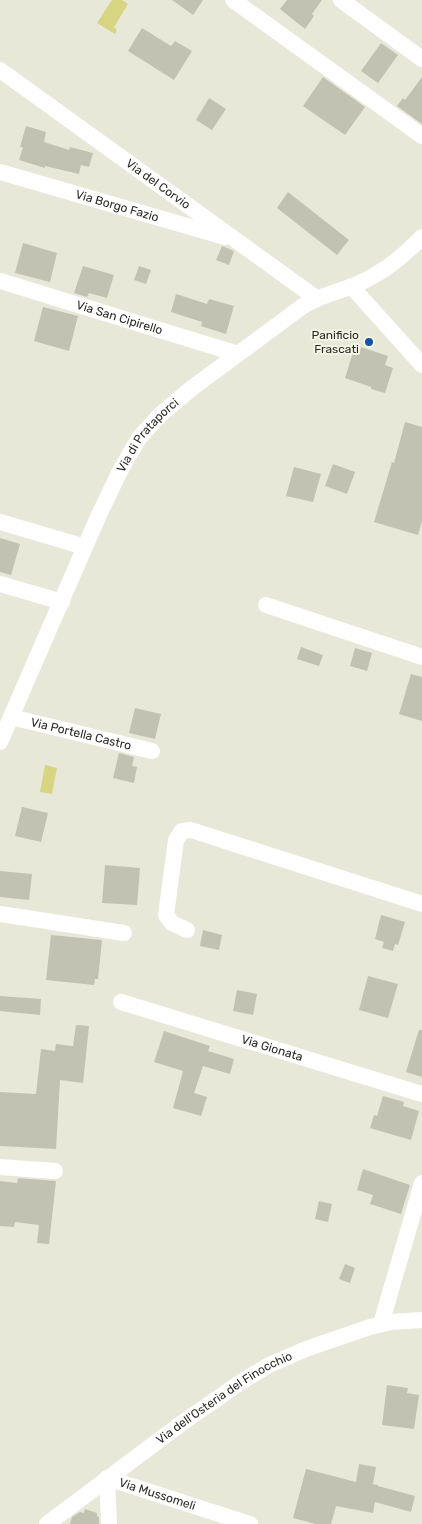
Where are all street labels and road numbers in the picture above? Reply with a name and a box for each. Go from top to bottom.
street label: Via del Corvio [123,156,193,212]
street label: Via Borgo Fazio [74,187,161,225]
street label: Via San Cipirello [75,298,164,338]
street label: Via di Prataporci [114,395,181,475]
street label: Via Portella Castro [29,715,133,753]
street label: Via Gionata [240,1032,305,1064]
street label: Via dell'Osteria del Finocchio [153,1349,294,1447]
street label: Via Mussomeli [117,1475,197,1513]

